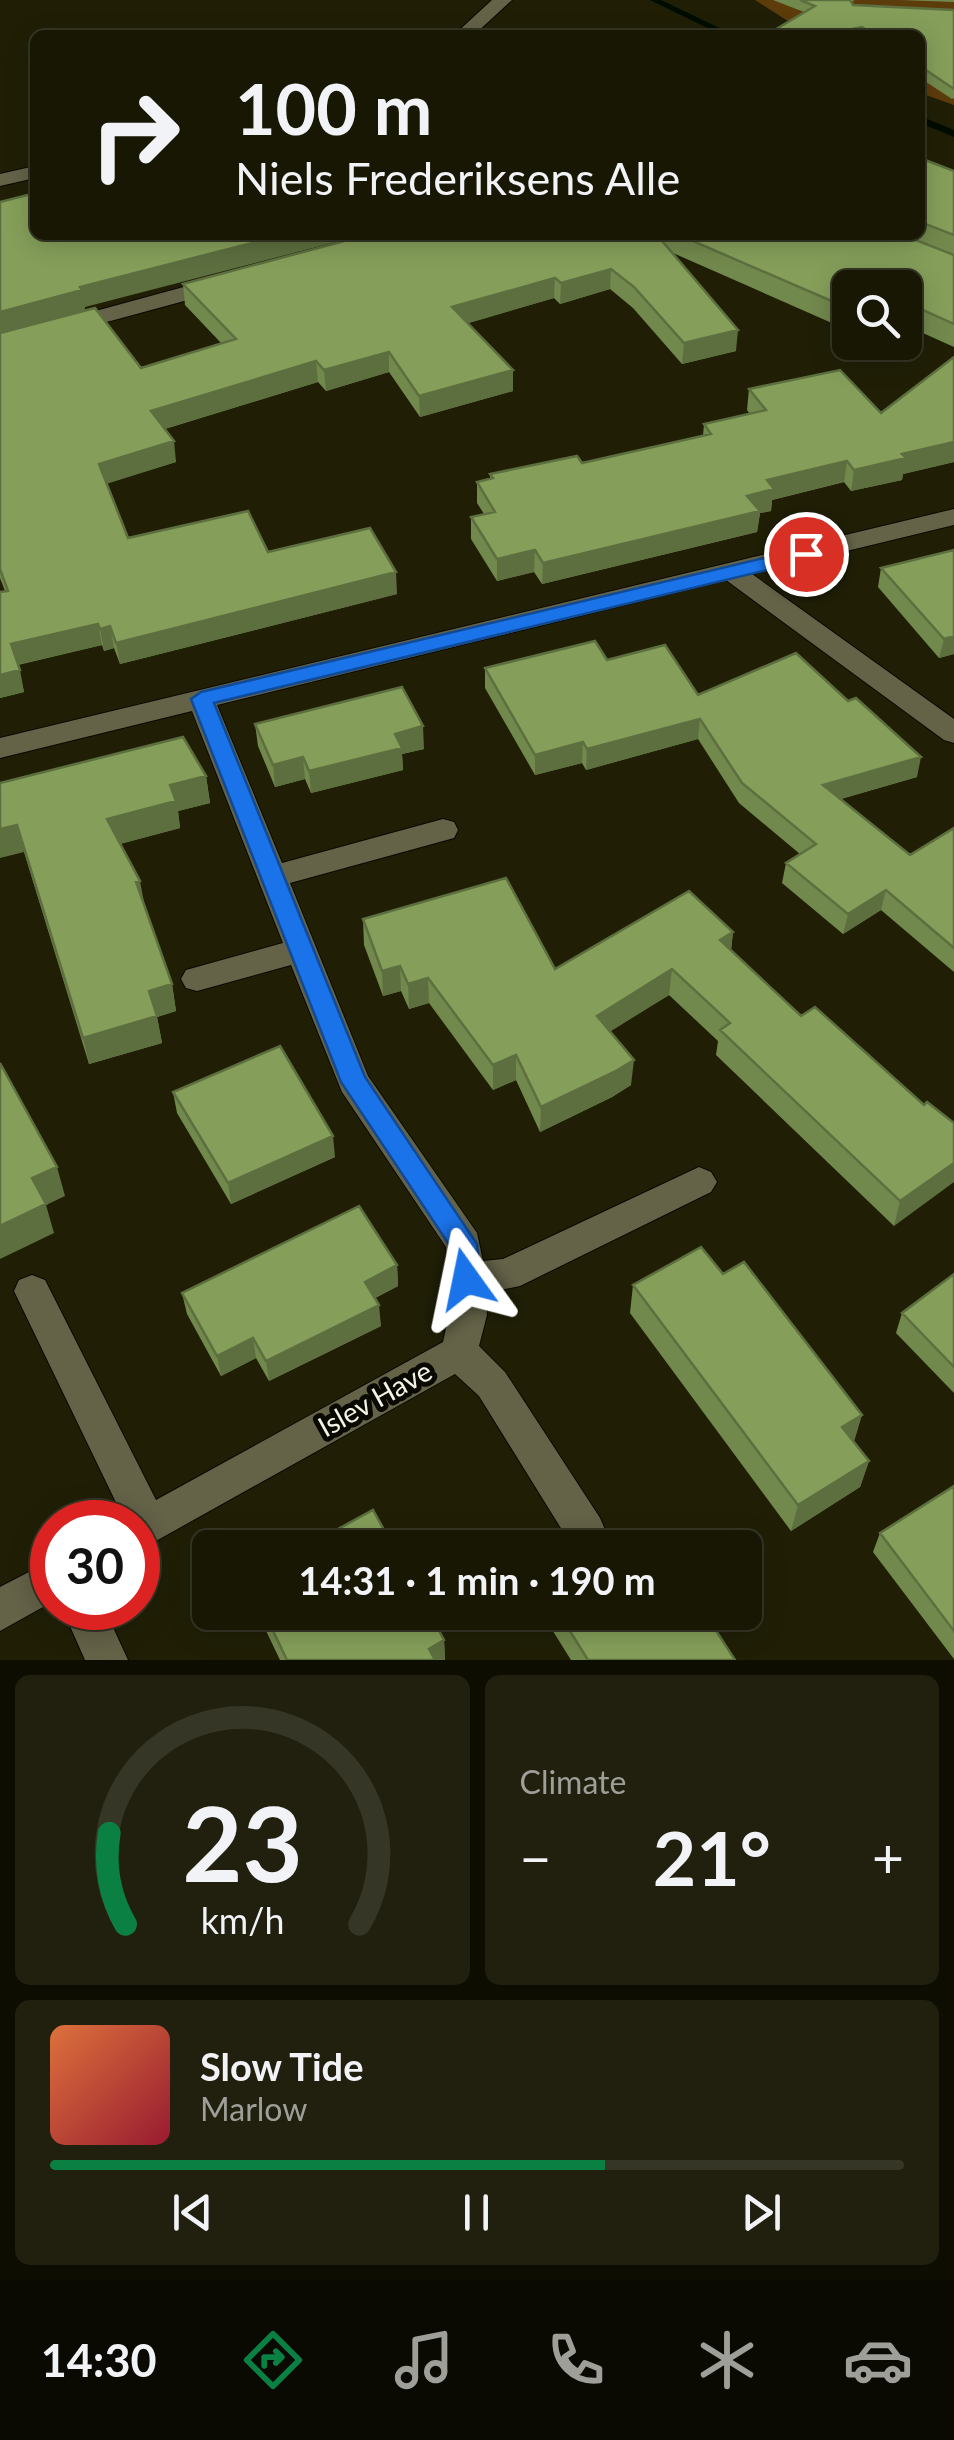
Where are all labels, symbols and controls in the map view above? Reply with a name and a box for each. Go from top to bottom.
text: 100 m [235,66,432,150]
icon: right [70,70,200,200]
text: Niels Frederiksens Alle [235,151,680,205]
map controls [832,270,922,360]
button: search [832,270,922,360]
pin [764,512,849,597]
icon: arrive [779,527,834,582]
position arrow [414,1227,518,1331]
street label: Islev Have [312,1353,437,1443]
speed limit sign: 30 [30,1500,160,1630]
text: 14:31 · 1 min · 190 m [298,1557,656,1603]
text: Climate [520,1762,626,1801]
text: 23 [182,1779,303,1904]
text: 21° [653,1812,771,1902]
text: − [520,1824,551,1890]
text: + [872,1824,904,1890]
text: km/h [200,1899,284,1942]
text: Slow Tide [200,2043,363,2089]
text: Marlow [200,2089,307,2128]
icon: previous [165,2185,220,2240]
icon: pause [449,2185,504,2240]
icon: next [734,2185,789,2240]
icon: directions [238,2325,308,2395]
icon: music [389,2325,459,2395]
icon: phone [541,2325,611,2395]
icon: climate [692,2325,762,2395]
icon: car [843,2325,913,2395]
text: 14:30 [41,2333,157,2387]

